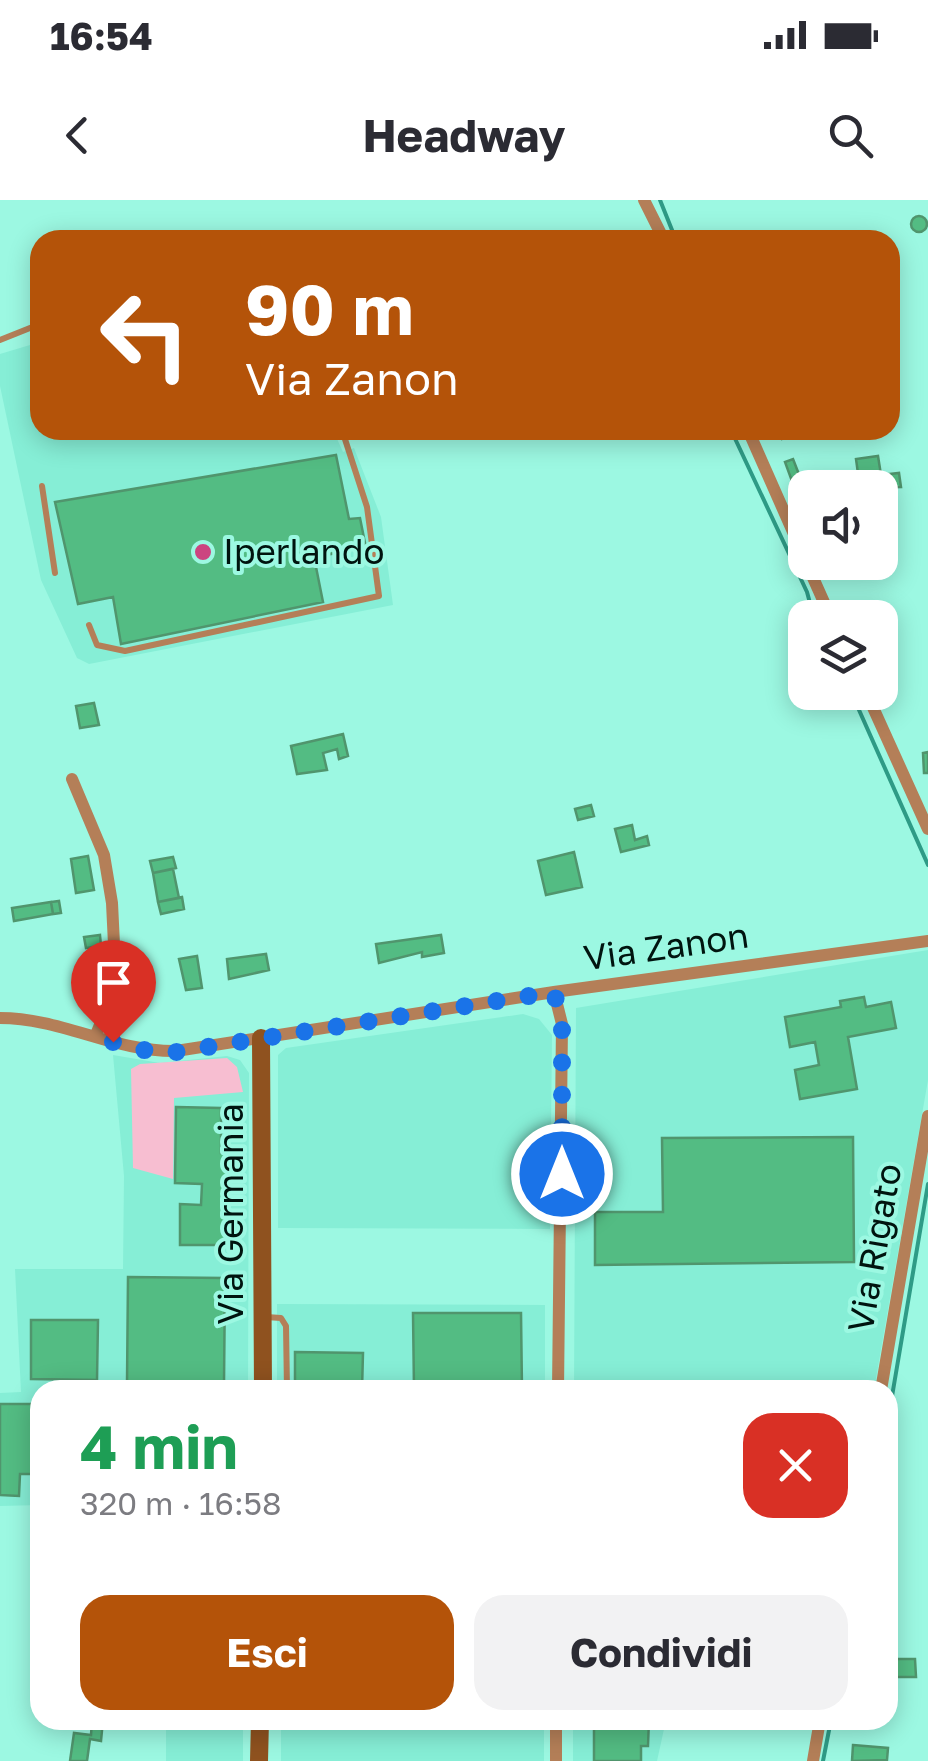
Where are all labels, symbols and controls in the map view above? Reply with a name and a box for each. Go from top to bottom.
text: 16:54 [50,13,153,58]
icon: back [50,108,105,163]
text: Headway [362,108,566,162]
icon: search [823,108,878,163]
text: 90 m [245,266,414,350]
icon: left [80,270,210,400]
text: Via Zanon [245,351,459,405]
map controls [788,470,898,710]
button: sound [788,470,898,580]
place label: Iperlando [223,530,385,572]
marker: Iperlando [192,541,214,563]
button: layers [788,600,898,710]
street label: Via Zanon [581,914,751,978]
pin [71,940,156,1043]
icon: arrive [86,955,141,1010]
street label: Via Germania [209,1103,251,1325]
position arrow [510,1122,614,1226]
street label: Via Rigato [839,1160,909,1335]
text: 4 min [80,1410,238,1482]
button: close [743,1413,848,1518]
text: 320 m · 16:58 [80,1484,282,1522]
button: Esci [80,1595,454,1710]
button: Condividi [474,1595,848,1710]

